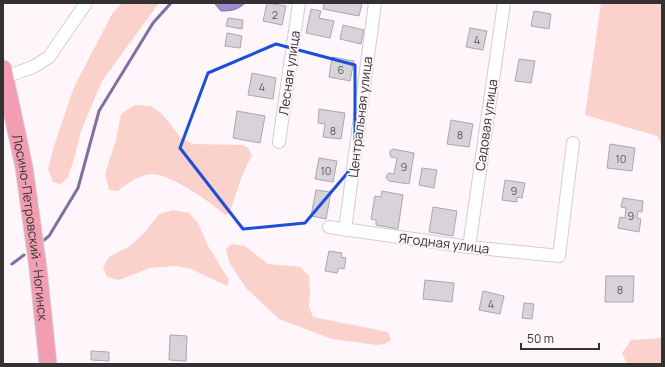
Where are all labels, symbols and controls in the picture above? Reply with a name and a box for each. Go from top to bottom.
house number: 2 [272,7,278,22]
street label: Лесная улица [274,30,304,116]
house number: 4 [474,32,480,47]
street label: Центральная улица [344,55,376,179]
house number: 6 [338,62,345,77]
street label: Садовая улица [471,78,501,172]
house number: 4 [259,79,265,94]
house number: 8 [330,123,336,138]
house number: 8 [457,127,463,142]
street label: Лосино-Петровский - Ногинск [8,132,52,322]
house number: 10 [615,151,627,166]
house number: 9 [401,159,408,174]
house number: 10 [320,163,332,178]
house number: 9 [511,183,518,198]
house number: 9 [628,208,635,223]
street label: Ягодная улица [398,229,490,257]
house number: 8 [617,282,623,297]
house number: 4 [488,296,494,311]
scale bar [521,325,599,351]
text: 50 m [527,330,554,347]

